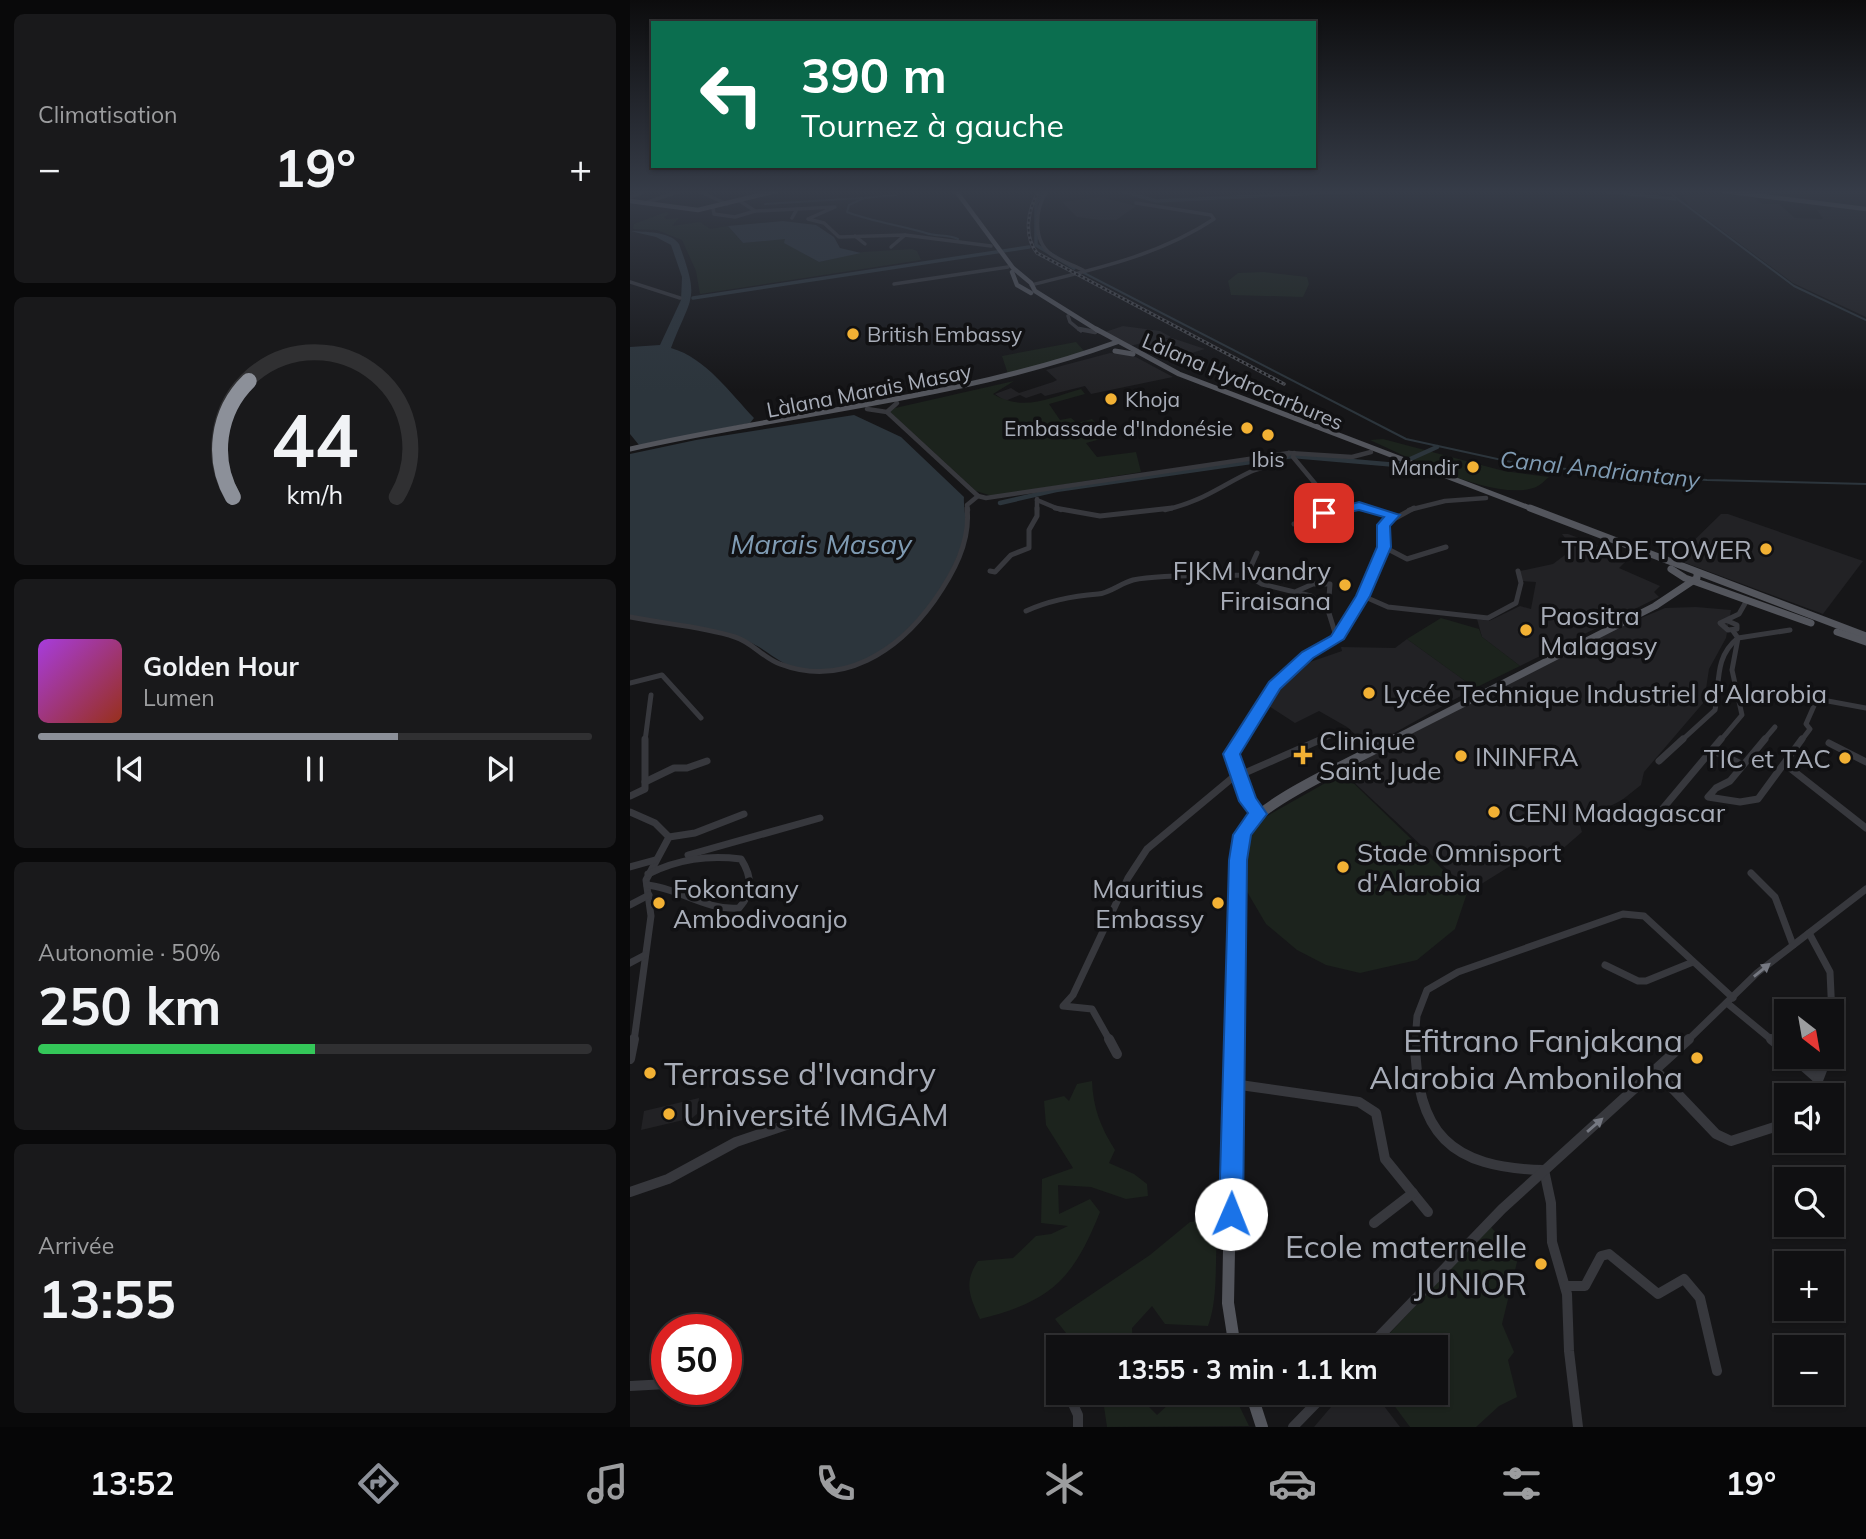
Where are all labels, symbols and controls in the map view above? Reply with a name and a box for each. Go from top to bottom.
text: 390 m [801,44,947,105]
icon: left [686,49,777,140]
text: Climatisation [38,100,178,129]
text: Tournez à gauche [801,105,1064,145]
text: 19° [274,135,356,200]
text: − [38,144,61,192]
text: + [569,144,592,192]
place label: British Embassy [867,321,1022,347]
marker: British Embassy [845,326,861,342]
street label: Làlana Hydrocarbures [1139,327,1347,435]
street label: Làlana Marais Masay [764,357,974,423]
place label: Khoja [1125,386,1180,412]
marker: Khoja [1103,391,1119,407]
text: 44 [271,394,359,485]
place label: Embassade d'Indonésie [1004,415,1233,441]
marker: Embassade d'Indonésie [1239,420,1255,436]
marker: Ibis [1260,427,1276,443]
water label: Canal Andriantany [1499,444,1702,494]
place label: Ibis [1251,446,1285,472]
place label: Mandir [1391,454,1459,480]
marker: Mandir [1465,459,1481,475]
text: km/h [287,479,343,510]
pin [1294,483,1354,543]
icon: arrive [1305,494,1343,532]
water label: Marais Masay [730,526,913,561]
place label: TRADE TOWER [1562,533,1752,566]
marker: TRADE TOWER [1758,541,1774,557]
place label: FJKM Ivandry Firaisana [1173,554,1331,617]
marker: FJKM Ivandry Firaisana [1337,577,1353,593]
place label: Paositra Malagasy [1540,599,1658,662]
marker: Paositra Malagasy [1518,622,1534,638]
text: Golden Hour [143,650,299,683]
place label: Lycée Technique Industriel d'Alarobia [1383,677,1827,710]
text: Lumen [143,683,215,712]
marker: Lycée Technique Industriel d'Alarobia [1361,685,1377,701]
place label: Clinique Saint Jude [1319,724,1441,787]
place label: ININFRA [1475,740,1579,773]
place label: TIC et TAC [1704,742,1831,775]
marker: Clinique Saint Jude [1293,745,1313,765]
marker: ININFRA [1453,748,1469,764]
icon: previous [111,750,149,788]
icon: pause [296,750,334,788]
icon: next [481,750,519,788]
marker: TIC et TAC [1837,750,1853,766]
place label: CENI Madagascar [1508,796,1726,829]
marker: CENI Madagascar [1486,804,1502,820]
place label: Stade Omnisport d'Alarobia [1357,836,1561,899]
marker: Stade Omnisport d'Alarobia [1335,859,1351,875]
place label: Fokontany Ambodivoanjo [673,872,848,935]
place label: Mauritius Embassy [1092,872,1204,935]
marker: Fokontany Ambodivoanjo [651,895,667,911]
marker: Mauritius Embassy [1210,895,1226,911]
text: Autonomie · 50% [38,938,221,967]
one-way arrow [1753,963,1770,978]
text: 250 km [38,973,221,1038]
north arrow [1774,999,1844,1069]
map controls [1774,999,1844,1405]
place label: Efitrano Fanjakana Alarobia Amboniloha [1369,1020,1683,1097]
marker: Efitrano Fanjakana Alarobia Amboniloha [1689,1050,1705,1066]
place label: Terrasse d'Ivandry [664,1053,936,1093]
marker: Terrasse d'Ivandry [642,1065,658,1081]
button: sound [1774,1083,1844,1153]
place label: Université IMGAM [683,1094,949,1134]
marker: Université IMGAM [661,1106,677,1122]
one-way arrow [1586,1117,1604,1133]
button: search [1774,1167,1844,1237]
position arrow [1194,1177,1268,1251]
place label: Ecole maternelle JUNIOR [1285,1226,1527,1303]
text: Arrivée [38,1231,114,1260]
button: + [1774,1251,1844,1321]
marker: Ecole maternelle JUNIOR [1533,1256,1549,1272]
text: 13:55 [38,1266,176,1331]
speed limit sign: 50 [651,1314,742,1405]
button: − [1774,1335,1844,1405]
text: 13:55 · 3 min · 1.1 km [1116,1353,1378,1386]
icon: directions [354,1459,403,1508]
icon: music [583,1459,632,1508]
icon: phone [811,1459,860,1508]
icon: climate [1040,1459,1089,1508]
icon: car [1268,1459,1317,1508]
icon: filters [1497,1459,1546,1508]
text: 13:52 [90,1463,175,1503]
text: 19° [1726,1463,1776,1503]

